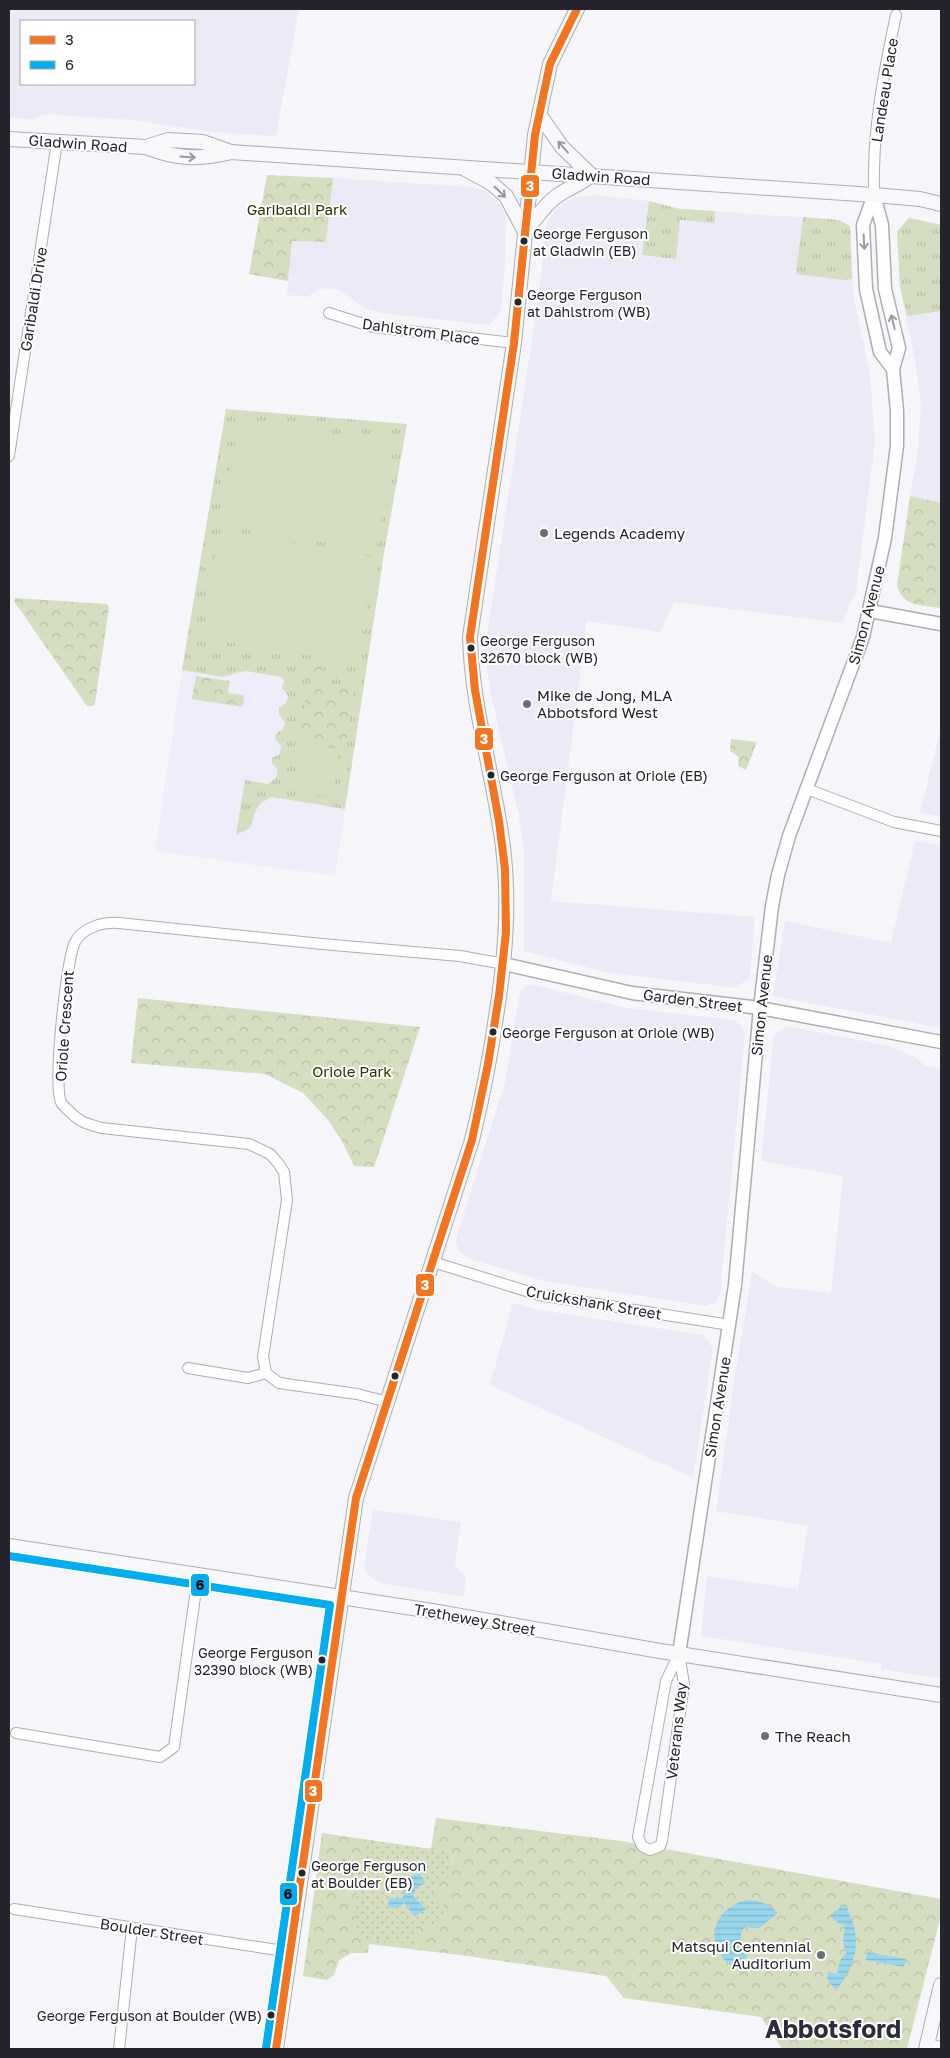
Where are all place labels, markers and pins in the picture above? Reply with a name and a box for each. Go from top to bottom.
place label: George Ferguson at Gladwin (EB) [533,225,648,259]
marker: George Ferguson at Gladwin (EB) [519,236,529,246]
place label: George Ferguson at Dahlstrom (WB) [527,286,651,320]
marker: George Ferguson at Dahlstrom (WB) [513,297,523,307]
place label: Legends Academy [554,524,686,542]
marker: Legends Academy [538,527,550,539]
place label: George Ferguson 32670 block (WB) [480,632,598,666]
marker: George Ferguson 32670 block (WB) [466,643,476,653]
place label: Mike de Jong, MLA Abbotsford West [537,686,672,721]
marker: Mike de Jong, MLA Abbotsford West [521,698,533,710]
place label: George Ferguson at Oriole (EB) [500,767,708,784]
marker: George Ferguson at Oriole (EB) [486,770,496,780]
place label: George Ferguson at Oriole (WB) [502,1024,715,1041]
marker: George Ferguson at Oriole (WB) [488,1027,498,1037]
unlabelled marker [390,1371,400,1381]
place label: George Ferguson 32390 block (WB) [194,1644,313,1678]
marker: George Ferguson 32390 block (WB) [317,1655,327,1665]
place label: The Reach [775,1727,851,1745]
marker: The Reach [759,1730,771,1742]
place label: George Ferguson at Boulder (EB) [311,1857,426,1891]
marker: George Ferguson at Boulder (EB) [297,1868,307,1878]
place label: Matsqui Centennial Auditorium [671,1937,811,1972]
marker: Matsqui Centennial Auditorium [815,1949,827,1961]
place label: George Ferguson at Boulder (WB) [37,2007,262,2024]
marker: George Ferguson at Boulder (WB) [266,2010,276,2020]

